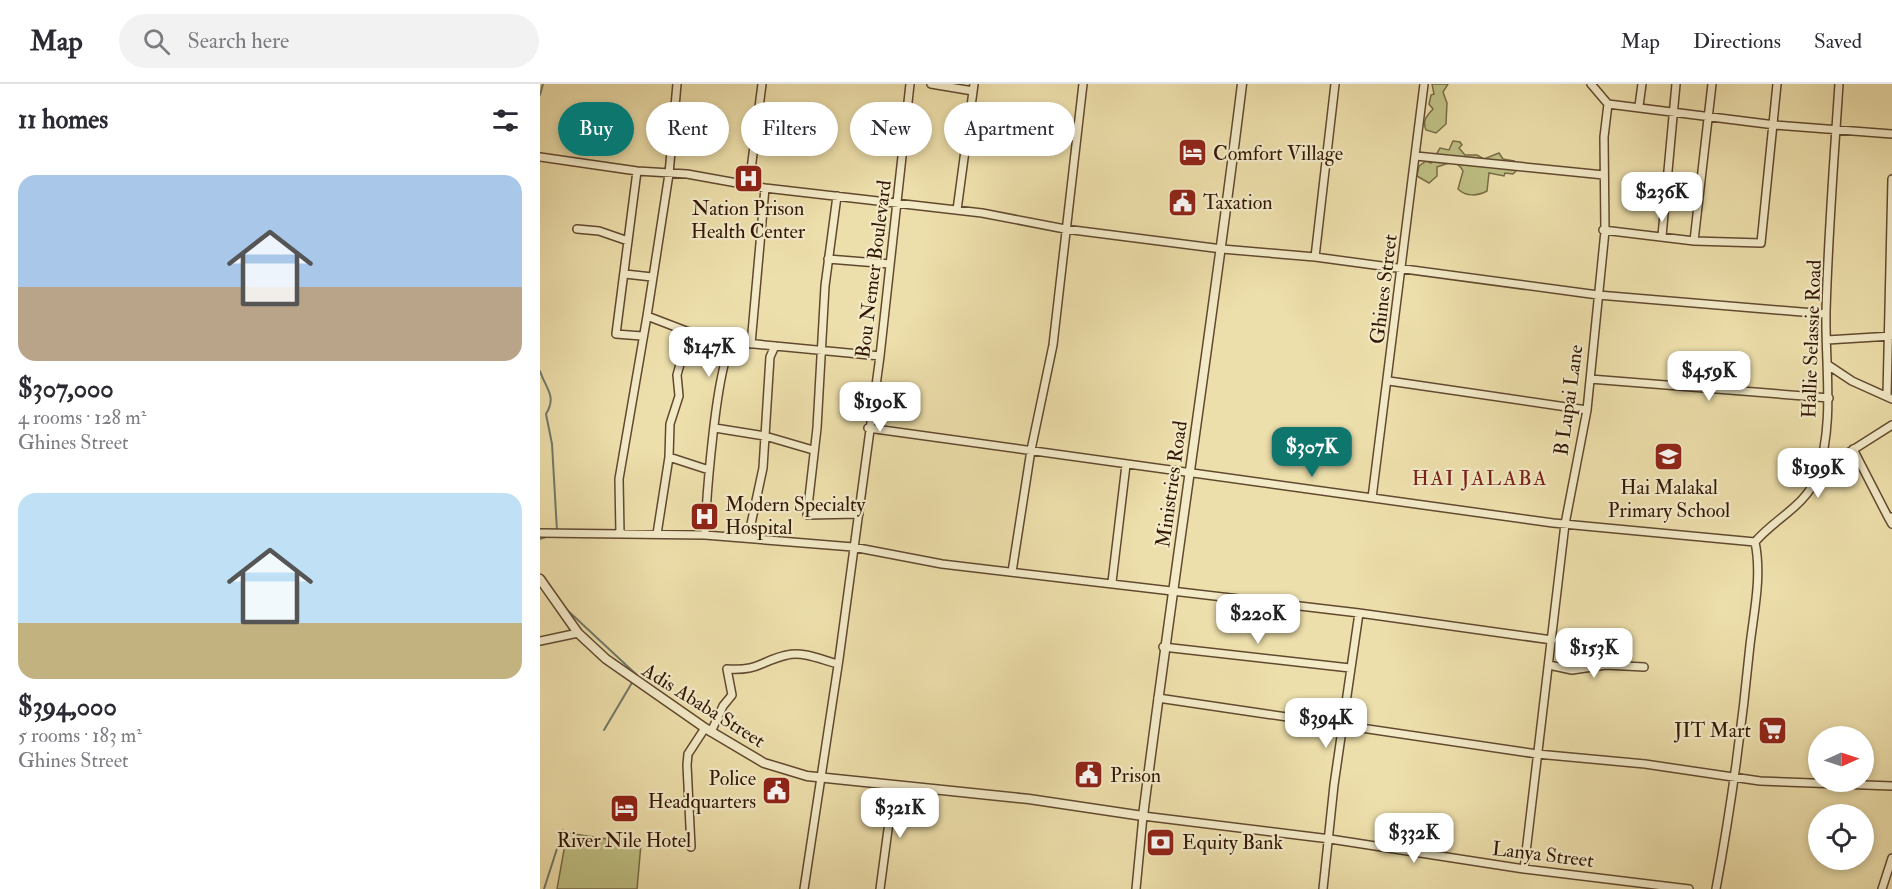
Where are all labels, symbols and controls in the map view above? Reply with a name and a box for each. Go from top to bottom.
search box [119,14,539,68]
text: Map [30,24,83,59]
icon: search [140,25,173,58]
text: Search here [188,27,289,55]
text: Map [1620,28,1660,55]
text: Directions [1693,28,1781,55]
text: Saved [1814,28,1862,55]
chip: Buy [558,102,634,156]
chip: Rent [646,102,729,156]
chip: Filters [741,102,838,156]
chip: New [850,102,932,156]
chip: Apartment [944,102,1075,156]
text: 11 homes [18,104,108,136]
icon: filters [489,104,522,137]
hotel icon: Comfort Village [1176,137,1208,169]
place label: Comfort Village [1213,141,1343,166]
hospital icon: Nation Prison Health Center [732,162,764,194]
pin: $236K [1620,172,1704,223]
street label: Bou Nemer Boulevard [850,179,897,359]
text: $236K [1635,179,1689,204]
public building icon: Taxation [1166,186,1198,218]
place label: Taxation [1203,190,1273,215]
place label: Nation Prison Health Center [691,196,806,244]
icon: home [216,214,324,322]
street label: Ghines Street [1364,232,1403,345]
street label: Hallie Selassie Road [1796,259,1827,419]
pin: $147K [667,327,751,378]
text: $147K [683,334,735,359]
street label: B Lupai Lane [1548,343,1590,457]
pin: $459K [1667,351,1751,402]
text: $459K [1681,358,1737,383]
text: $307,000 [18,373,114,405]
pin: $190K [838,382,922,433]
text: $190K [854,389,906,414]
text: 4 rooms · 128 m² [18,405,146,430]
street label: Ministries Road [1150,419,1193,549]
pin: $307K [1270,427,1354,478]
text: Ghines Street [18,430,129,455]
text: $307K [1286,434,1338,459]
school or university icon: Hai Malakal Primary School [1653,441,1685,473]
pin: $199K [1776,448,1860,499]
text: $199K [1792,455,1844,480]
district label: HAI JALABA [1412,465,1548,492]
place label: Hai Malakal Primary School [1608,475,1730,523]
place label: Modern Specialty Hospital [725,492,866,541]
hospital icon: Modern Specialty Hospital [688,500,720,532]
icon: home [216,532,324,640]
pin: $220K [1216,594,1300,645]
text: $220K [1230,601,1286,626]
pin: $153K [1552,628,1636,679]
text: $153K [1570,635,1618,660]
street label: Adis Ababa Street [637,657,770,753]
text: $394,000 [18,691,117,723]
pin: $394K [1284,698,1368,749]
text: $394K [1299,705,1353,730]
supermarket icon: JIT Mart [1756,714,1788,746]
place label: JIT Mart [1673,718,1752,743]
text: 5 rooms · 183 m² [18,723,142,748]
north arrow [1808,726,1874,792]
map controls [1808,726,1874,870]
text: Ghines Street [18,748,129,773]
public building icon: Prison [1073,759,1105,791]
place label: Prison [1110,763,1161,788]
place label: Police Headquarters [648,766,756,814]
public building icon: Police Headquarters [761,774,793,806]
pin: $321K [858,788,942,839]
hotel icon: River Nile Hotel [608,793,640,825]
text: $321K [875,795,925,820]
button: locate [1808,804,1874,870]
pin: $332K [1372,813,1456,864]
text: $332K [1389,820,1439,845]
bank icon: Equity Bank [1145,826,1177,858]
place label: River Nile Hotel [557,828,691,853]
place label: Equity Bank [1182,830,1284,855]
street label: Lanya Street [1491,836,1596,873]

